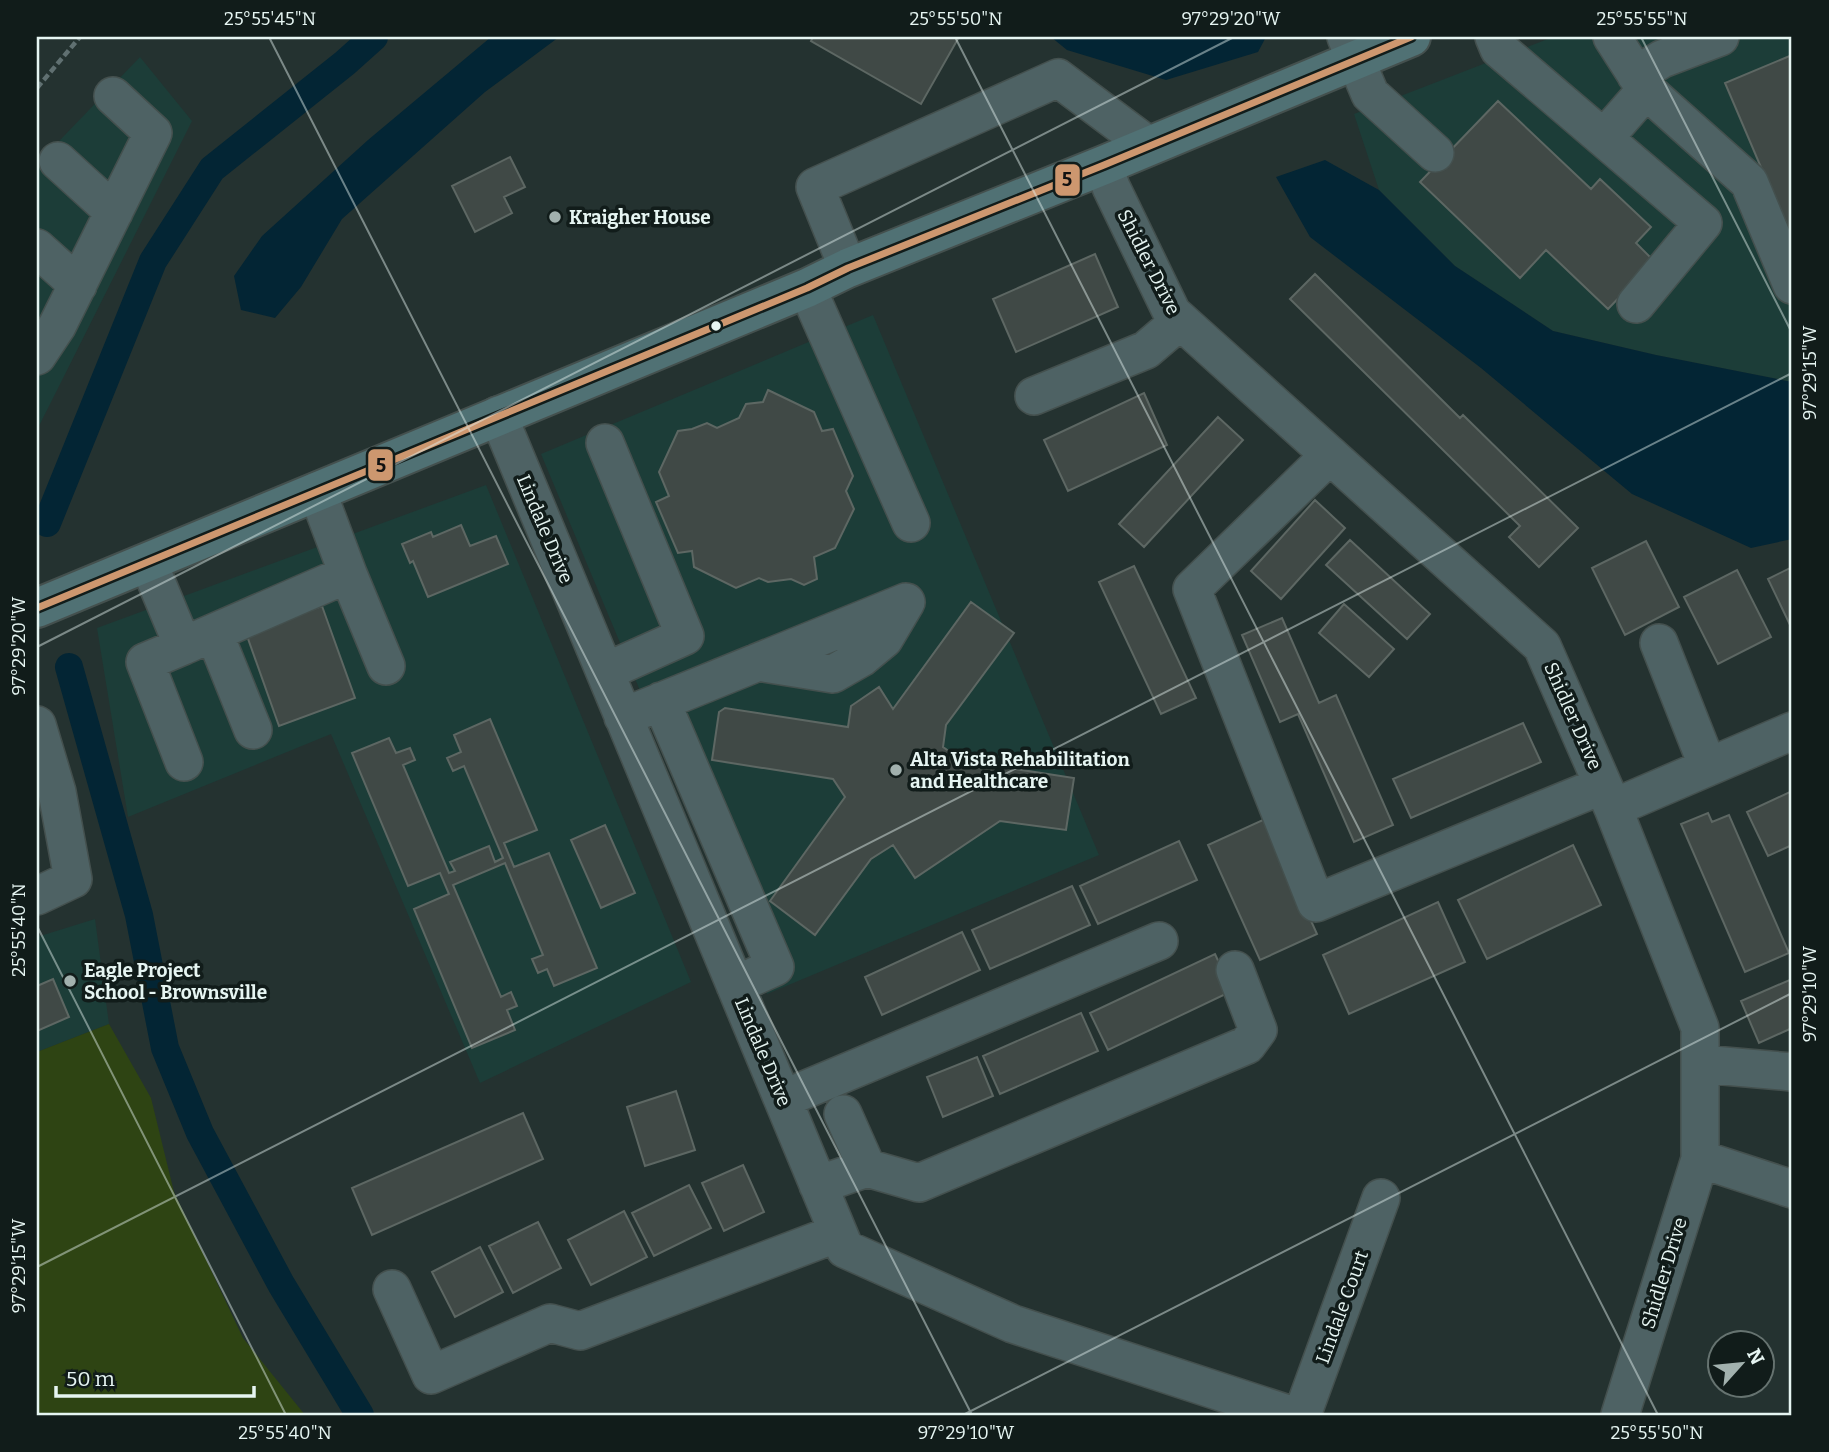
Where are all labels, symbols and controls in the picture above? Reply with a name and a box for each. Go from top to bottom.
text: 25°55'45"N [224,8,316,30]
text: 25°55'50"N [910,8,1002,30]
text: 97°29'20"W [1181,8,1281,30]
text: 25°55'55"N [1597,8,1687,30]
line badge: 5 [1054,163,1081,197]
text: 5 [1062,168,1072,191]
place label: Kraigher House [569,206,711,229]
street label: Shidler Drive [1113,206,1185,318]
marker: Kraigher House [547,209,563,225]
unlabelled marker [709,319,723,333]
text: 97°29'15"W [1799,325,1821,420]
line badge: 5 [367,448,394,482]
text: 5 [376,454,386,477]
street label: Lindale Drive [512,471,578,587]
text: 97°29'20"W [8,596,30,696]
street label: Shidler Drive [1539,659,1607,773]
place label: Alta Vista Rehabilitation and Healthcare [910,748,1130,793]
marker: Alta Vista Rehabilitation and Healthcare [888,762,904,778]
text: 25°55'40"N [8,883,30,977]
text: 97°29'10"W [1799,945,1821,1042]
place label: Eagle Project School - Brownsville [84,959,267,1004]
marker: Eagle Project School - Brownsville [62,973,78,989]
street label: Lindale Drive [730,994,796,1110]
street label: Shidler Drive [1636,1215,1692,1331]
text: 97°29'15"W [8,1218,30,1313]
street label: Lindale Court [1311,1247,1373,1367]
north arrow [1706,1330,1776,1400]
text: N [1742,1345,1769,1369]
scale bar [56,1354,254,1398]
text: 50 m [66,1366,115,1392]
text: 25°55'40"N [238,1422,332,1444]
text: 97°29'10"W [918,1422,1015,1444]
text: 25°55'50"N [1611,1422,1703,1444]

